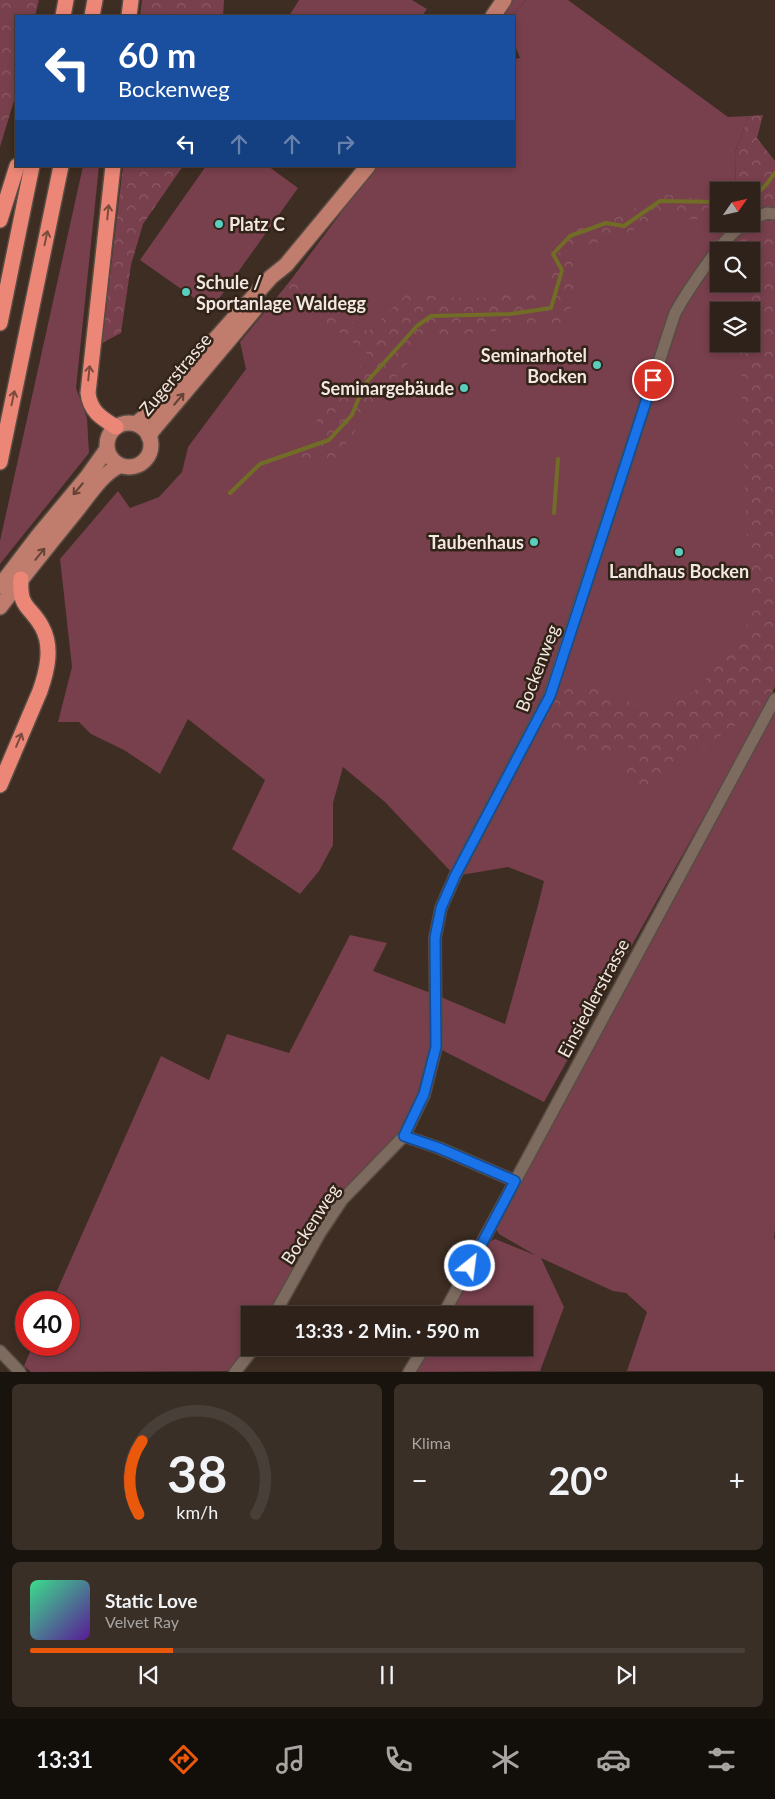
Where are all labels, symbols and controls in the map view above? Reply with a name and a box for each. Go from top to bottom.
text: 60 m [118,33,196,75]
icon: left [35,35,100,100]
text: Bockenweg [118,75,230,102]
icon: left [172,130,200,158]
icon: ahead [225,130,253,158]
icon: ahead [278,130,306,158]
icon: right [331,130,359,158]
north arrow [710,182,760,232]
map controls [710,182,760,352]
one-way arrow [103,204,113,220]
place label: Platz C [229,213,285,235]
marker: Platz C [213,218,225,230]
one-way arrow [42,231,52,247]
button: search [710,242,760,292]
place label: Schule / Sportanlage Waldegg [196,271,367,314]
marker: Schule / Sportanlage Waldegg [180,286,192,298]
button: layers [710,302,760,352]
street label: Zugerstrasse [134,328,216,420]
place label: Seminarhotel Bocken [481,344,587,387]
marker: Seminarhotel Bocken [591,359,603,371]
pin [632,359,674,401]
one-way arrow [84,366,94,382]
icon: arrive [639,366,667,394]
place label: Seminargebäude [321,377,454,399]
marker: Seminargebäude [458,382,470,394]
one-way arrow [9,390,19,406]
one-way arrow [173,393,184,406]
one-way arrow [72,482,84,495]
place label: Taubenhaus [429,531,524,553]
marker: Taubenhaus [528,536,540,548]
marker: Landhaus Bocken [673,546,685,558]
one-way arrow [35,548,46,561]
place label: Landhaus Bocken [609,560,749,582]
street label: Bockenweg [510,621,564,715]
one-way arrow [15,733,25,748]
street label: Einsiedlerstrasse [552,935,634,1061]
street label: Bockenweg [276,1180,344,1268]
position arrow [443,1239,495,1291]
speed limit sign: 40 [15,1291,80,1356]
text: 13:33 · 2 Min. · 590 m [295,1319,479,1342]
text: Klima [412,1433,451,1452]
text: 38 [167,1442,227,1504]
text: 20° [548,1457,608,1503]
text: − [412,1463,428,1497]
text: + [729,1463,745,1497]
text: km/h [176,1501,218,1523]
text: Static Love [105,1589,197,1612]
text: Velvet Ray [105,1612,179,1631]
icon: previous [135,1661,163,1689]
icon: pause [373,1661,401,1689]
icon: next [612,1661,640,1689]
icon: directions [166,1742,201,1777]
icon: music [273,1742,308,1777]
icon: phone [381,1742,416,1777]
icon: climate [488,1742,523,1777]
icon: car [596,1742,631,1777]
icon: filters [704,1742,739,1777]
text: 13:31 [36,1746,93,1773]

